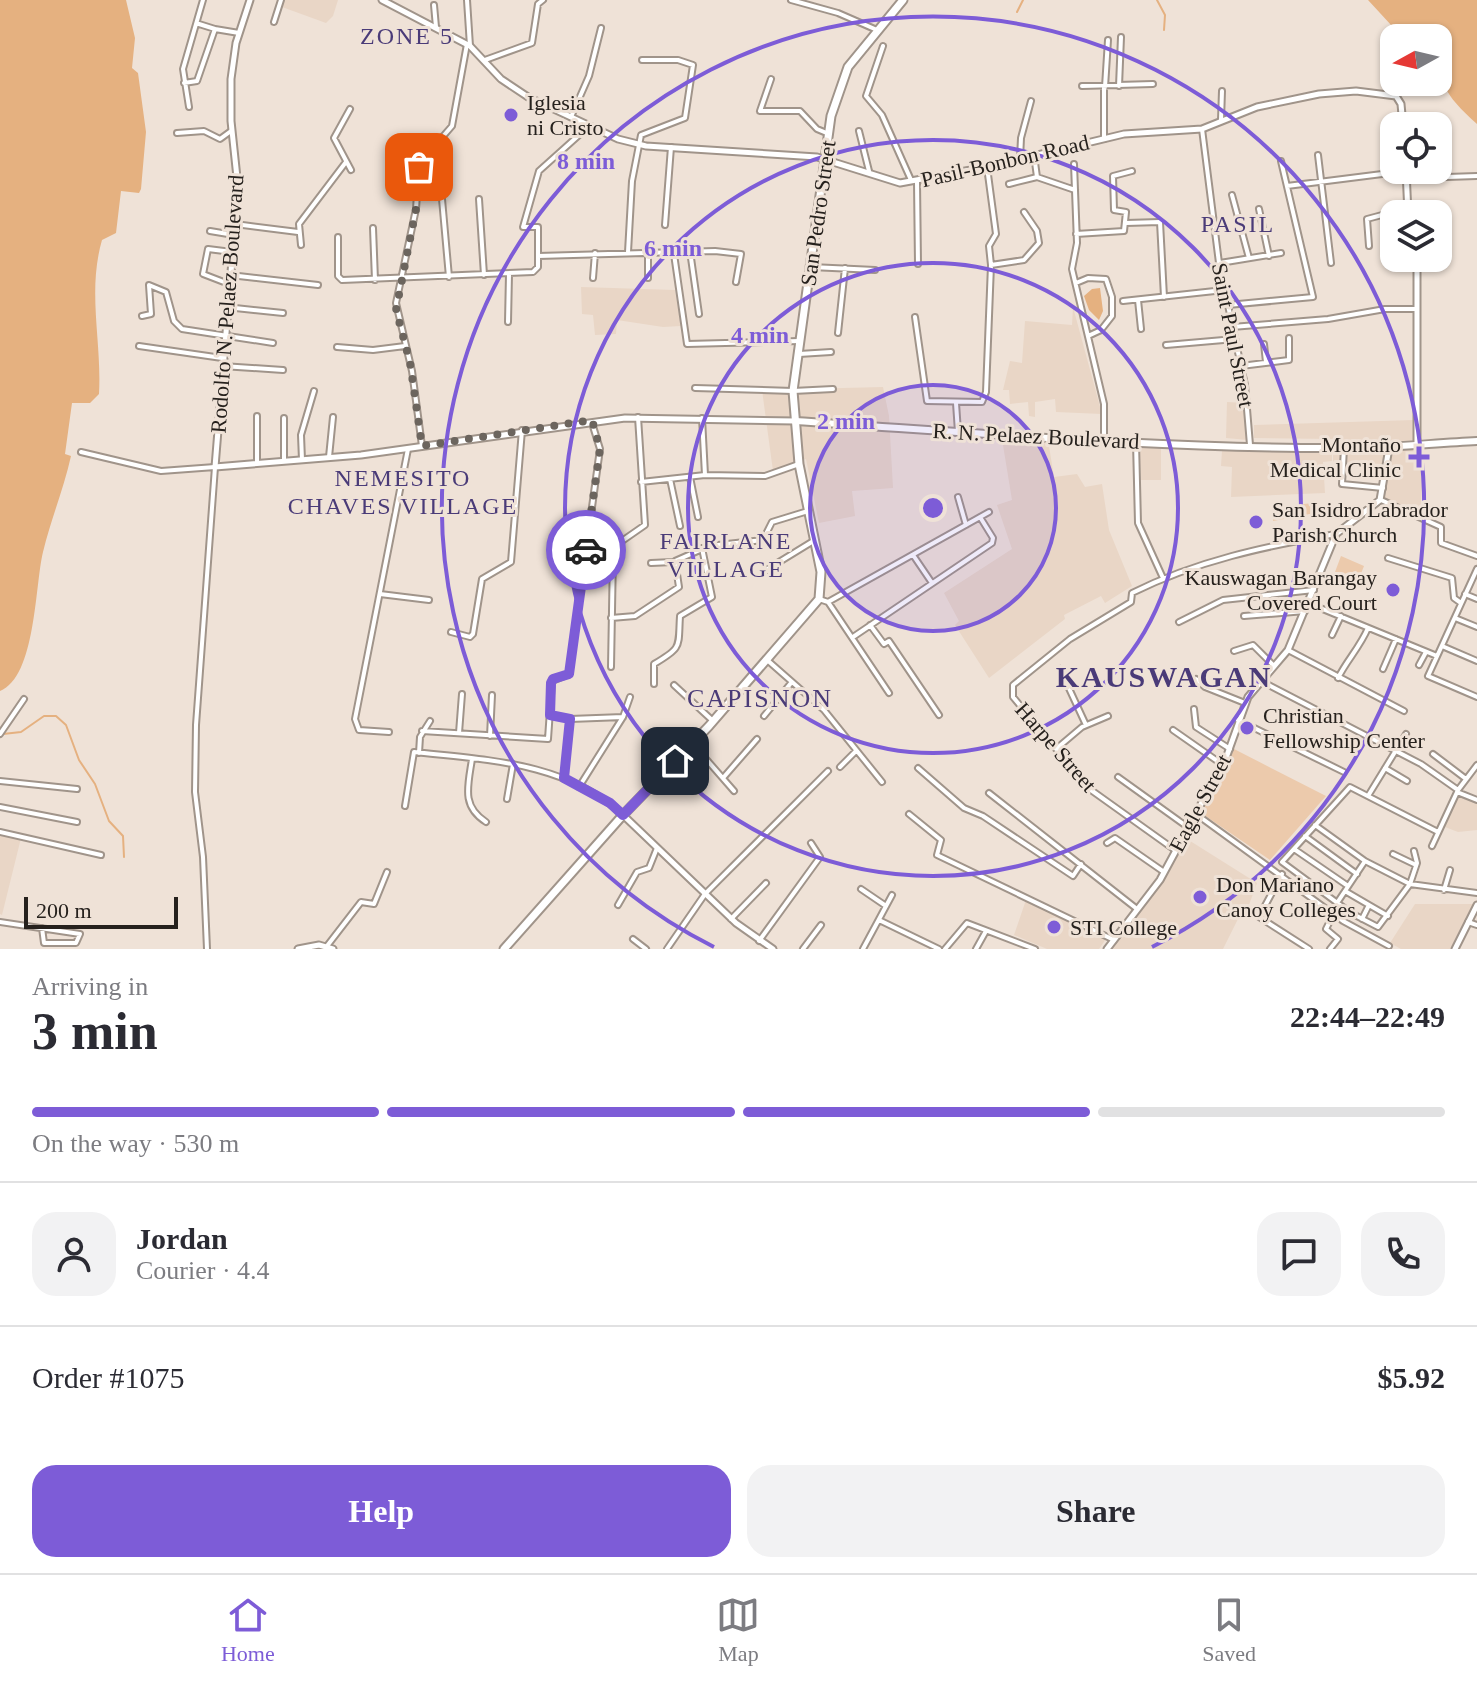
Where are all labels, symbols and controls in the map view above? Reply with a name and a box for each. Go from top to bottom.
district label: ZONE 5 [360,23,454,49]
north arrow [1380,24,1452,96]
map controls [1380,24,1452,272]
place label: Iglesia ni Cristo [527,90,603,140]
marker: Iglesia ni Cristo [502,106,520,124]
button: locate [1380,112,1452,184]
street label: Pasil-Bonbon Road [919,130,1091,192]
pin [385,133,453,201]
street label: San Pedro Street [795,139,841,287]
icon: bag [397,145,441,189]
text: 8 min [557,148,615,174]
street label: Rodolfo N. Pelaez Boulevard [205,174,249,434]
button: layers [1380,200,1452,272]
district label: PASIL [1201,211,1275,237]
text: 6 min [644,235,702,261]
street label: Saint Paul Street [1207,261,1259,409]
text: 4 min [731,322,789,348]
text: 2 min [817,408,875,434]
street label: R. N. Pelaez Boulevard [932,418,1140,454]
place label: Montaño Medical Clinic [1270,432,1401,482]
marker: Montaño Medical Clinic [1408,446,1430,468]
district label: NEMESITO CHAVES VILLAGE [288,465,518,519]
centre of rings [919,494,947,522]
place label: San Isidro Labrador Parish Church [1272,497,1449,547]
courier [546,510,626,590]
marker: San Isidro Labrador Parish Church [1247,513,1265,531]
icon: car [564,528,608,572]
district label: FAIRLANE VILLAGE [660,528,792,582]
place label: Kauswagan Barangay Covered Court [1185,565,1377,615]
marker: Kauswagan Barangay Covered Court [1384,581,1402,599]
district label: KAUSWAGAN [1056,660,1272,693]
district label: CAPISNON [687,684,833,713]
street label: Harpe Street [1010,697,1102,797]
place label: Christian Fellowship Center [1263,703,1426,753]
marker: Christian Fellowship Center [1238,719,1256,737]
pin [641,727,709,795]
icon: home [653,739,697,783]
street label: Eagle Street [1164,750,1236,856]
place label: Don Mariano Canoy Colleges [1216,872,1356,922]
marker: Don Mariano Canoy Colleges [1191,888,1209,906]
scale bar [24,893,178,929]
text: 200 m [36,898,92,923]
place label: STI College [1070,915,1177,940]
marker: STI College [1045,918,1063,936]
text: Arriving in [32,972,148,1001]
text: 22:44–22:49 [1290,1000,1445,1033]
text: 3 min [32,1003,158,1060]
text: On the way · 530 m [32,1129,239,1158]
button: person [32,1212,116,1296]
button: chat [1257,1212,1341,1296]
button: phone [1361,1212,1445,1296]
text: Jordan [136,1222,228,1255]
text: Courier · 4.4 [136,1256,270,1285]
text: Order #1075 [32,1361,184,1394]
text: $5.92 [1378,1361,1445,1394]
button: Help [32,1465,731,1557]
button: Share [747,1465,1445,1557]
tab: Home [221,1593,275,1667]
tab: Map [716,1593,760,1667]
tab: Saved [1202,1593,1256,1667]

